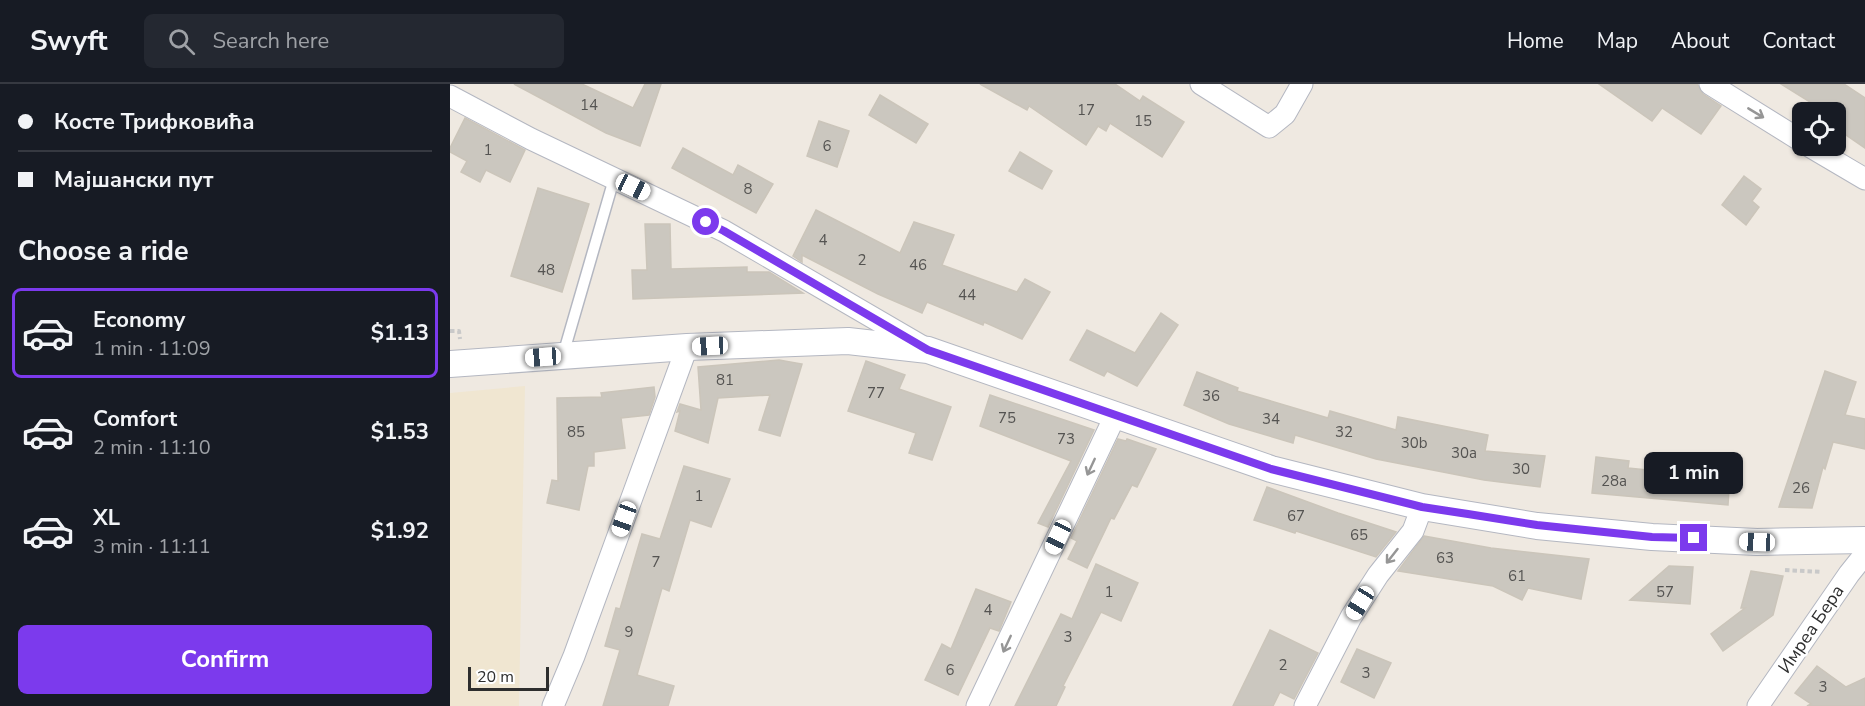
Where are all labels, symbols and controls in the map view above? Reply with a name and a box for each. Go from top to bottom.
search box [144,14,564,68]
text: Swyft [30,22,108,60]
icon: search [165,25,198,58]
text: Search here [213,26,329,56]
text: Home [1507,27,1564,55]
text: Map [1597,27,1638,55]
text: About [1671,27,1729,55]
text: Contact [1762,27,1835,55]
house number: 14 [580,95,598,115]
house number: 17 [1077,100,1095,120]
map controls [1792,102,1846,156]
button: locate [1792,102,1846,156]
text: Косте Трифковића [54,107,255,137]
one-way arrow [1747,108,1764,120]
house number: 15 [1134,111,1152,131]
house number: 6 [822,136,832,156]
house number: 1 [483,140,493,160]
text: Мајшански пут [54,165,213,195]
car [613,171,653,203]
house number: 8 [743,179,753,199]
route start [692,208,719,235]
house number: 4 [818,230,828,250]
text: Choose a ride [18,233,189,270]
house number: 2 [857,250,867,270]
house number: 46 [909,255,927,275]
house number: 48 [537,260,555,280]
house number: 44 [958,285,976,305]
text: Economy [93,305,185,335]
icon: car [21,306,75,360]
text: $1.13 [371,318,429,348]
text: 1 min · 11:09 [93,335,211,362]
car [692,336,728,356]
car [524,347,562,367]
house number: 81 [716,370,734,390]
house number: 77 [867,383,885,403]
house number: 36 [1202,386,1220,406]
text: Comfort [93,404,177,434]
icon: car [21,405,75,459]
house number: 75 [998,408,1016,428]
house number: 34 [1262,409,1280,429]
text: $1.53 [371,417,429,447]
house number: 85 [567,422,585,442]
house number: 32 [1335,422,1353,442]
house number: 73 [1057,429,1075,449]
house number: 30b [1401,433,1428,453]
text: 2 min · 11:10 [93,434,211,461]
house number: 30a [1451,443,1477,463]
callout: 1 min [1644,451,1744,493]
one-way arrow [1085,458,1097,476]
house number: 30 [1512,459,1530,479]
text: 1 min [1668,459,1719,486]
house number: 28a [1601,471,1627,491]
house number: 26 [1792,478,1810,498]
house number: 1 [694,486,704,506]
car [609,499,639,539]
text: XL [93,503,120,533]
icon: car [21,504,75,558]
house number: 67 [1287,506,1305,526]
text: $1.92 [371,516,429,546]
car [1042,517,1074,557]
route end [1680,524,1707,551]
house number: 65 [1350,525,1368,545]
car [1739,532,1775,552]
text: 3 min · 11:11 [93,533,211,560]
one-way arrow [1386,548,1399,564]
house number: 63 [1436,548,1454,568]
house number: 7 [651,552,661,572]
house number: 61 [1508,566,1526,586]
street label: Имреа Бера [1773,580,1849,678]
house number: 1 [1104,582,1114,602]
house number: 57 [1656,582,1674,602]
car [1343,583,1377,623]
house number: 4 [983,600,993,620]
house number: 9 [624,622,634,642]
button: Confirm [18,625,432,694]
house number: 3 [1063,627,1073,647]
one-way arrow [1001,634,1013,652]
house number: 2 [1278,655,1288,675]
house number: 6 [945,660,955,680]
house number: 3 [1361,663,1371,683]
scale bar [468,664,549,692]
text: 20 m [477,666,514,688]
house number: 3 [1818,677,1828,697]

